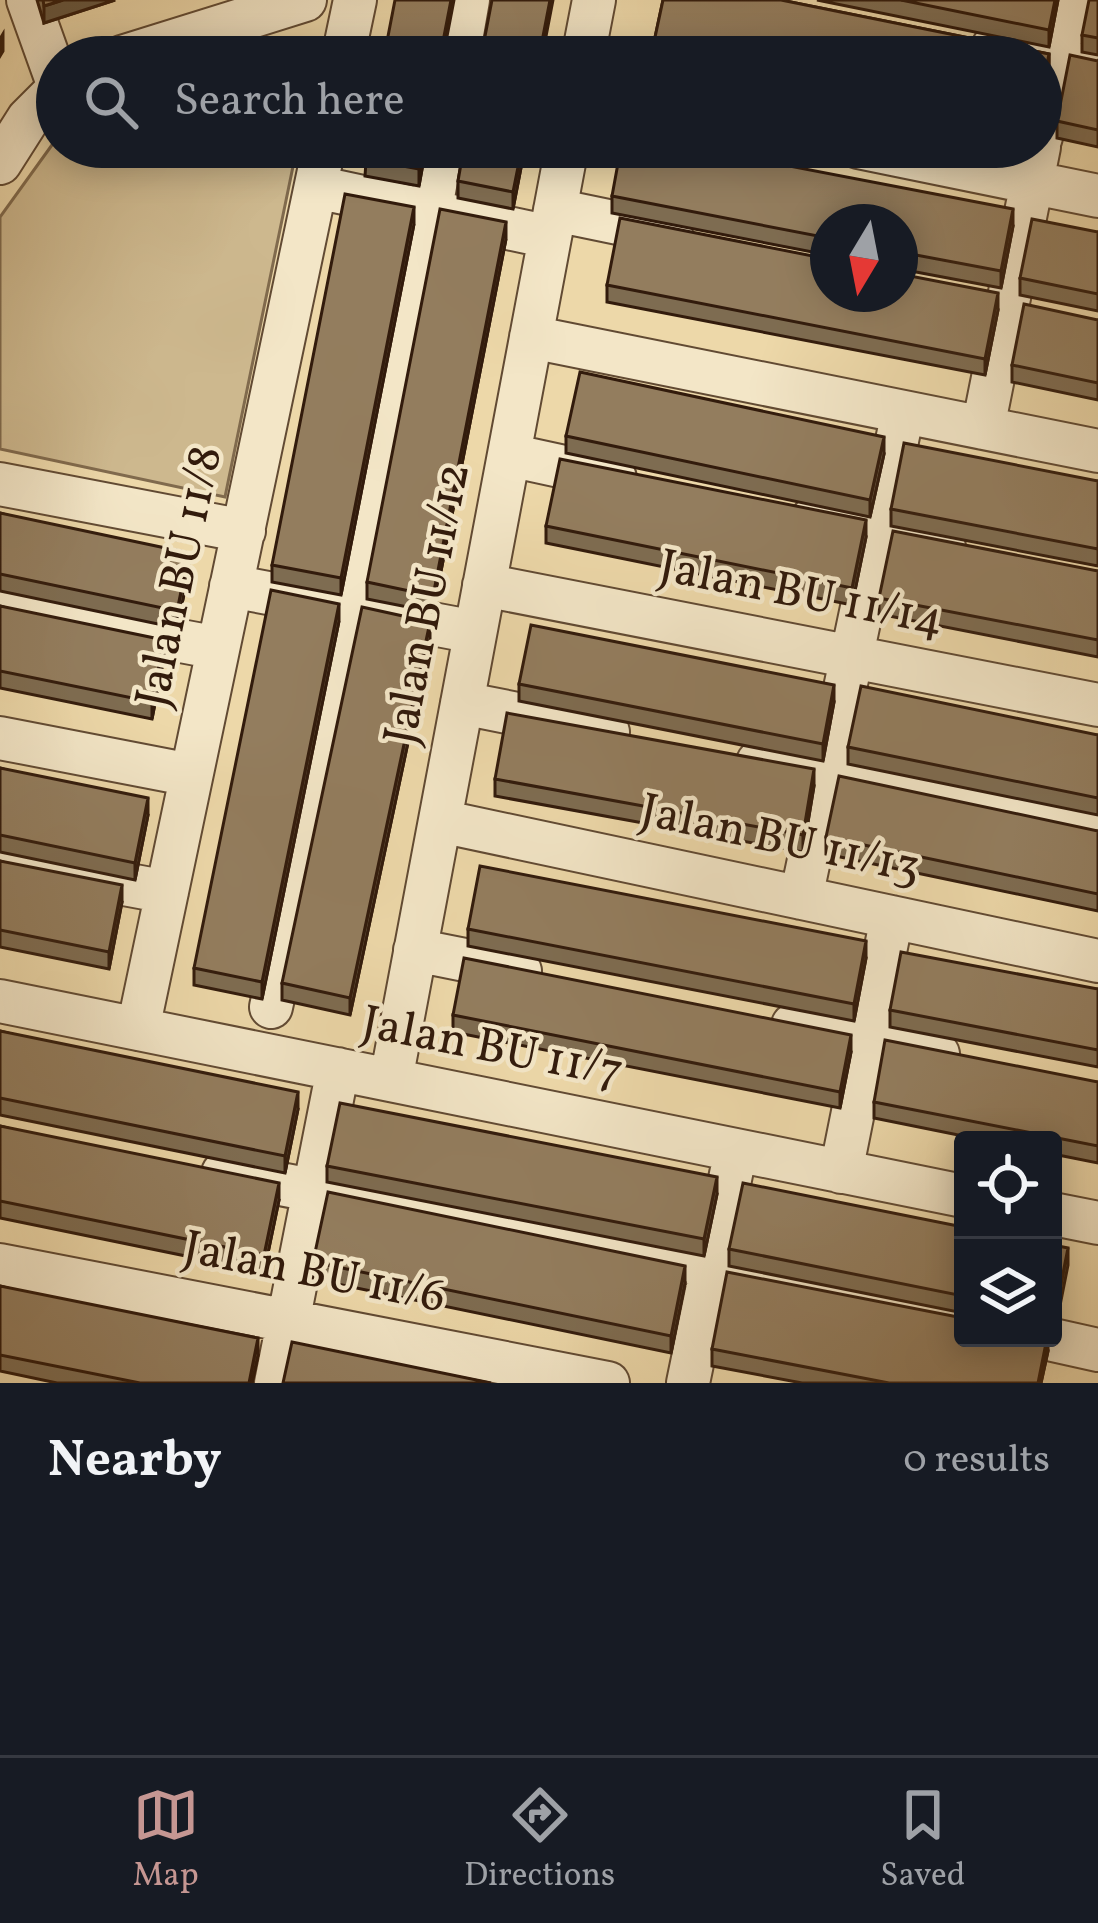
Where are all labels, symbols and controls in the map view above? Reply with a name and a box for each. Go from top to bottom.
search box [36,36,1062,168]
icon: search [78,69,144,135]
text: Search here [174,71,405,134]
north arrow [810,204,918,312]
street label: Jalan BU 11/8 [121,440,241,714]
street label: Jalan BU 11/12 [369,457,489,751]
street label: Jalan BU 11/14 [653,535,949,655]
street label: Jalan BU 11/13 [634,779,926,903]
street label: Jalan BU 11/7 [356,991,628,1107]
map controls [954,1131,1062,1347]
button: locate [954,1131,1062,1239]
street label: Jalan BU 11/6 [177,1216,451,1332]
button: layers [954,1239,1062,1347]
text: Nearby [48,1426,222,1497]
text: 0 results [903,1434,1050,1488]
tab: Map [133,1782,199,1900]
tab: Directions [464,1782,615,1900]
tab: Saved [880,1782,965,1900]

